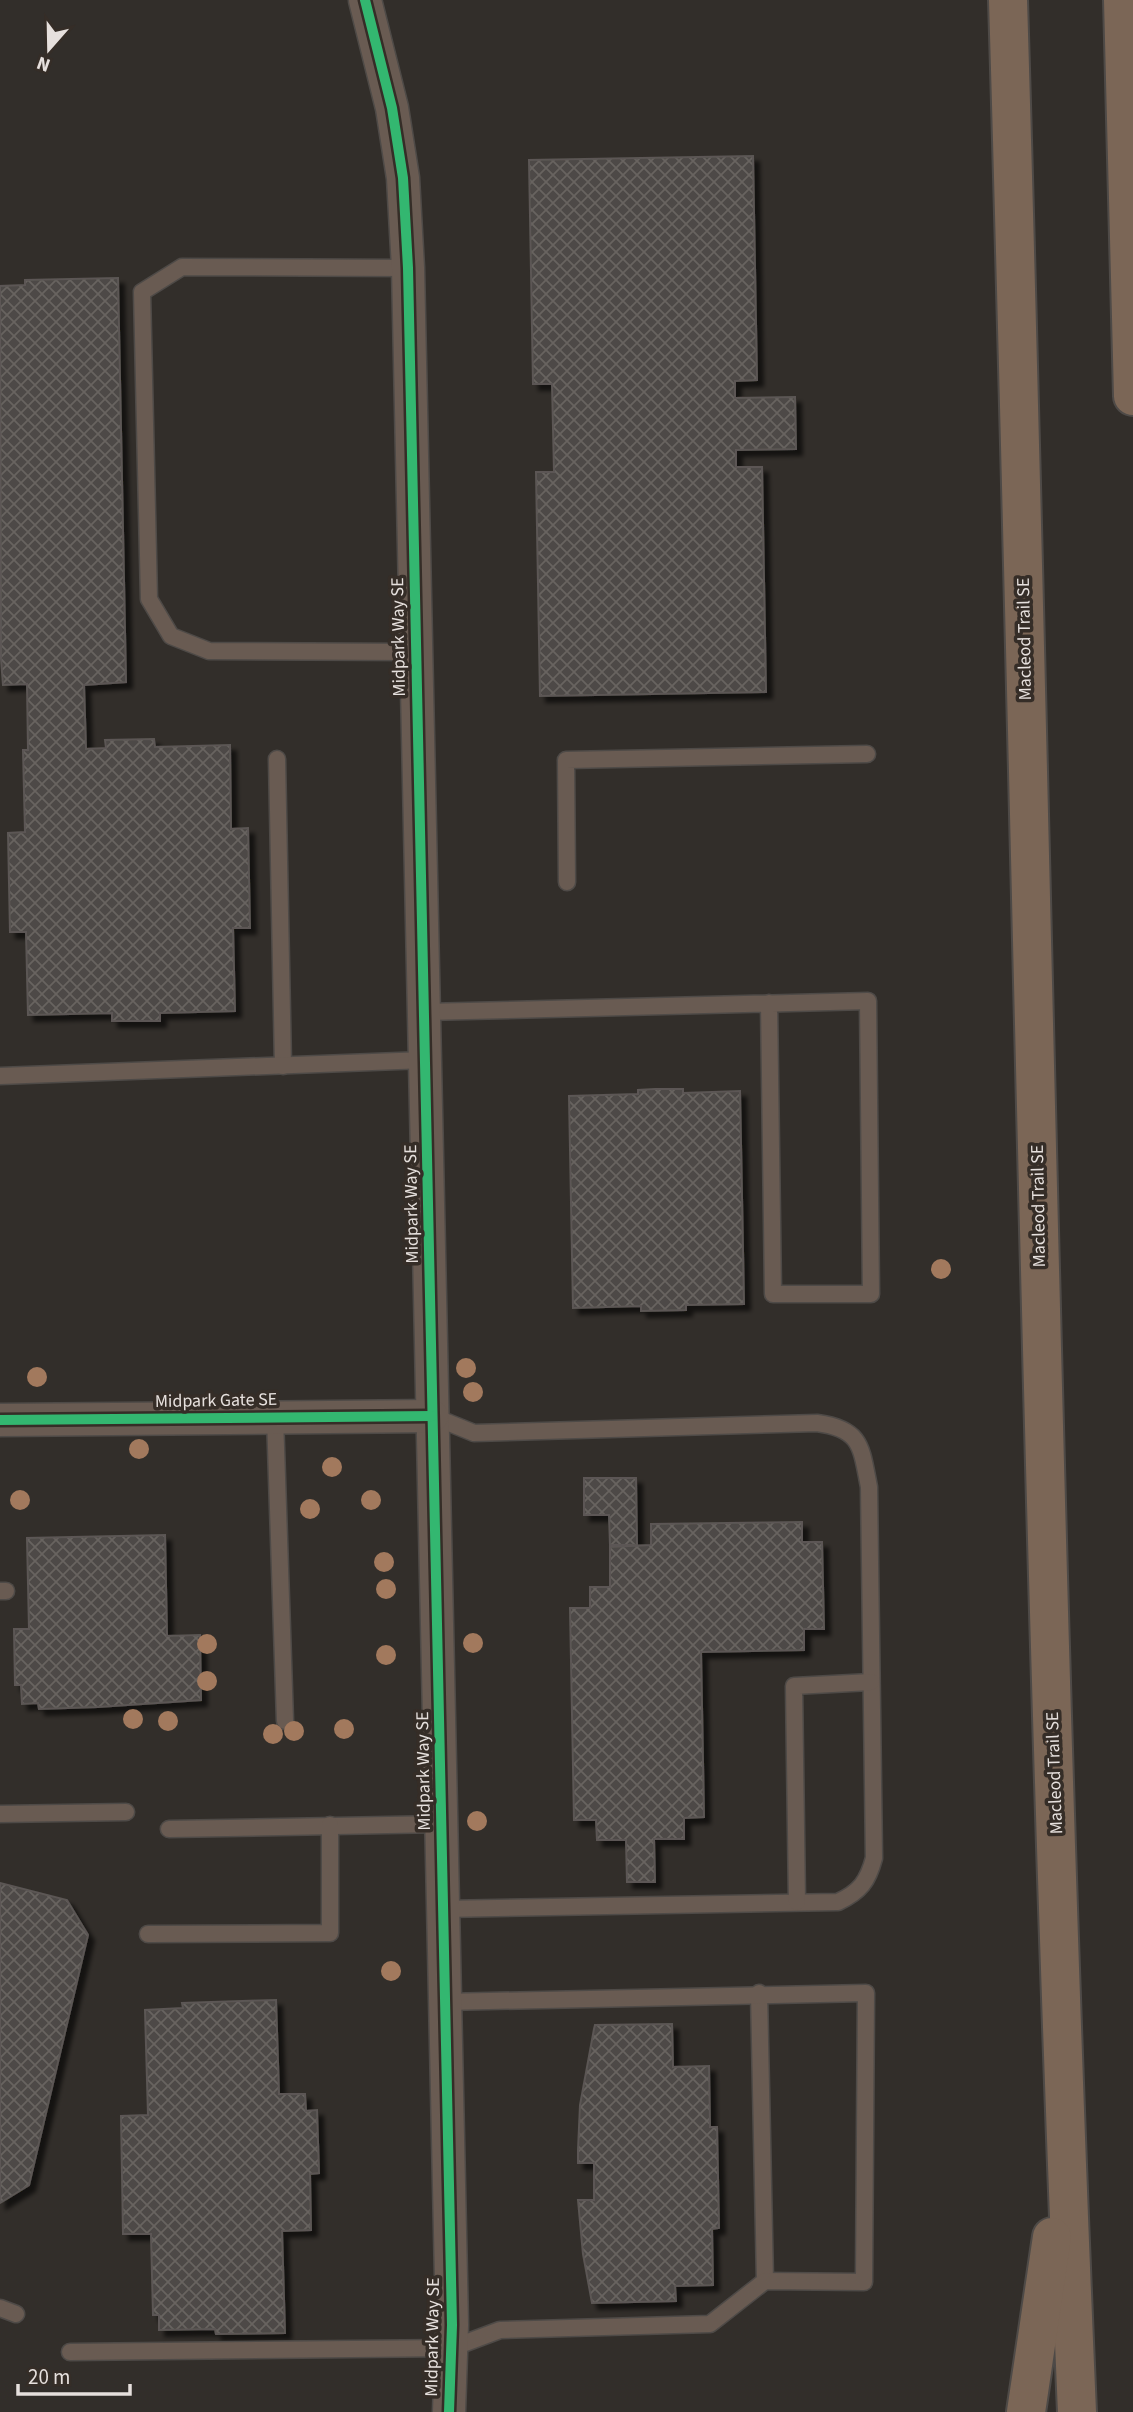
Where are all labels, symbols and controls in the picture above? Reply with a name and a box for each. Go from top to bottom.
north arrow [14,14,84,84]
text: N [33,49,54,78]
street label: Midpark Way SE [385,577,412,697]
street label: Macleod Trail SE [1011,577,1038,701]
street label: Midpark Way SE [398,1144,425,1264]
street label: Macleod Trail SE [1025,1144,1052,1268]
street label: Midpark Gate SE [155,1387,277,1414]
street label: Midpark Way SE [410,1711,437,1831]
street label: Macleod Trail SE [1040,1711,1069,1835]
street label: Midpark Way SE [419,2277,446,2397]
scale bar [18,2352,130,2396]
text: 20 m [28,2362,70,2392]

